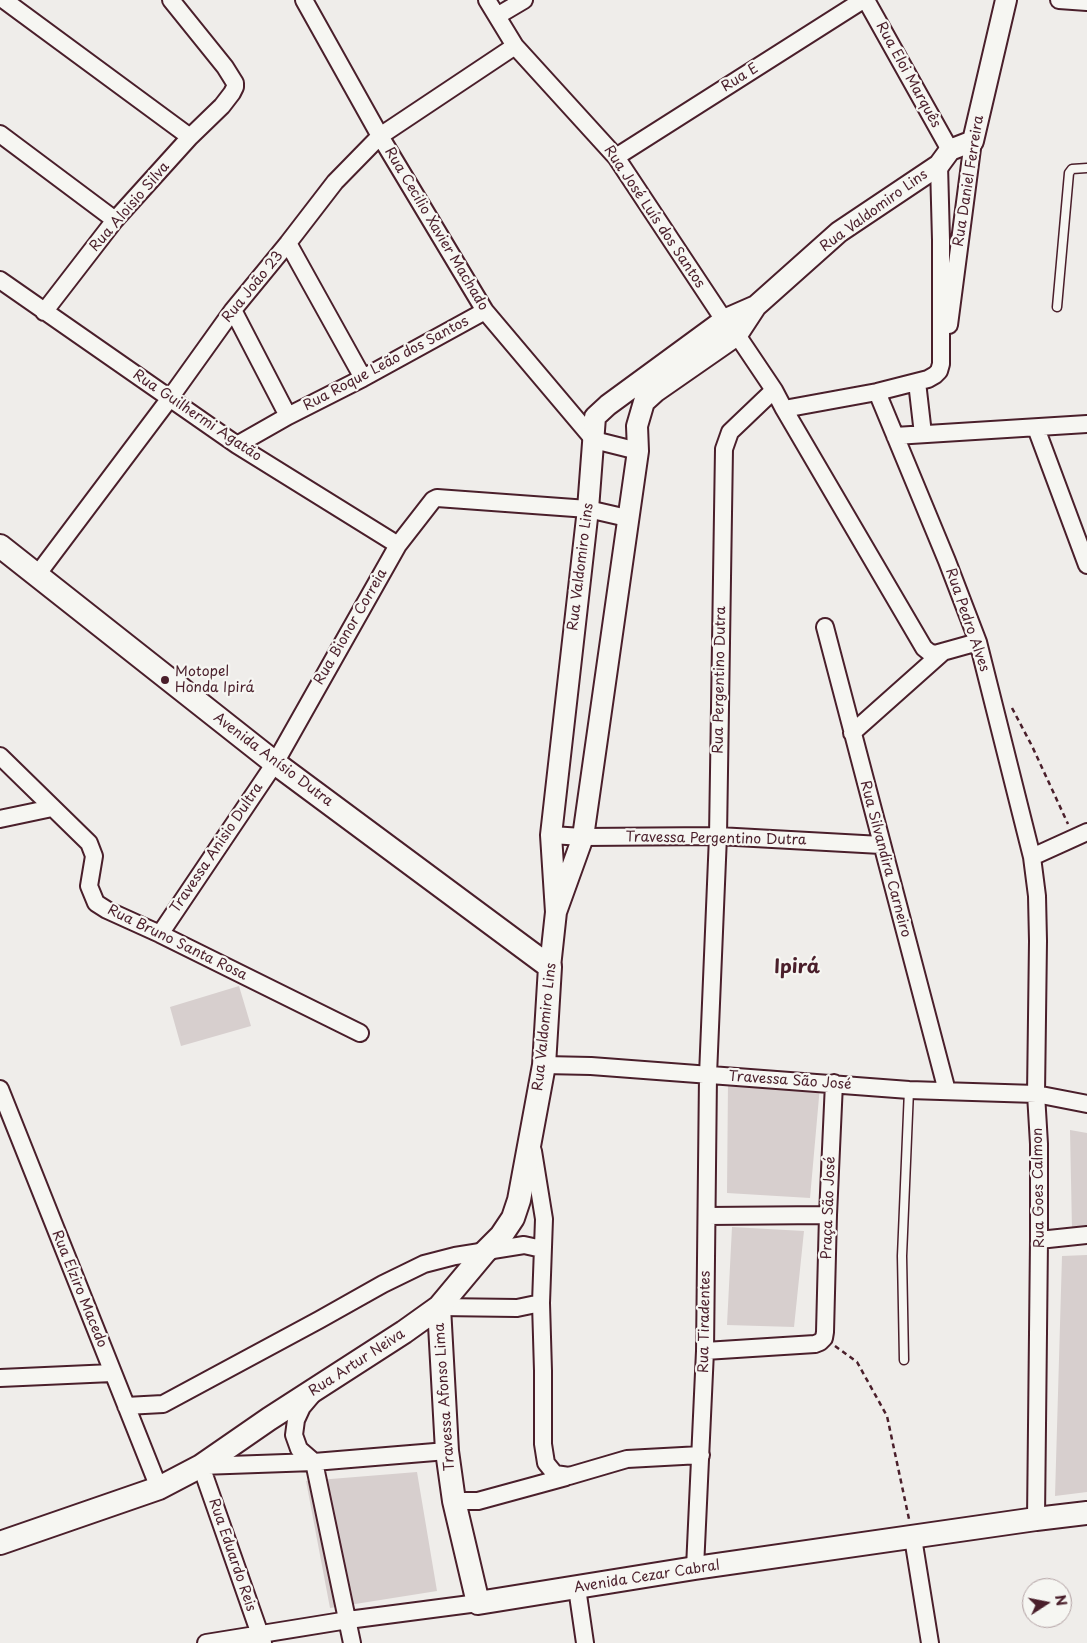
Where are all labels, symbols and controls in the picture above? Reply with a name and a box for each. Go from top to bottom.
street label: Rua Eloi Marquês [872,19,944,131]
street label: Rua E [718,60,762,96]
street label: Rua Daniel Ferreira [950,114,988,248]
street label: Rua José Luís dos Santos [600,143,708,291]
street label: Rua Cecilio Xavier Machado [381,144,491,314]
street label: Rua Aloisio Silva [87,159,173,255]
street label: Rua Valdomiro Lins [817,166,931,256]
street label: Rua João 23 [219,248,287,326]
street label: Rua Roque Leão dos Santos [300,313,472,415]
street label: Rua Guilhermi Agatão [130,367,264,465]
street label: Rua Valdomiro Lins [565,502,597,632]
street label: Rua Bionor Correia [311,566,391,688]
street label: Rua Pedro Alves [941,566,993,674]
street label: Rua Pergentino Dutra [710,606,730,754]
place label: Motopel Honda Ipirá [175,664,254,696]
marker: Motopel Honda Ipirá [159,674,171,686]
street label: Avenida Anísio Dutra [210,710,336,810]
street label: Rua Silvandira Carneiro [856,779,914,939]
street label: Travessa Anisio Dultra [167,780,267,916]
street label: Travessa Pergentino Dutra [626,829,806,849]
street label: Rua Bruno Santa Rosa [104,902,250,984]
district label: Ipirá [774,957,820,979]
street label: Rua Valdomiro Lins [530,962,560,1092]
street label: Travessa São José [728,1068,852,1094]
street label: Rua Goes Calmon [1030,1128,1048,1248]
street label: Praça São José [819,1156,839,1260]
street label: Rua Elziro Macedo [48,1228,110,1350]
street label: Rua Tiradentes [696,1271,714,1373]
street label: Travessa Afonso Lima [431,1323,459,1471]
street label: Rua Artur Neiva [306,1326,408,1400]
street label: Rua Eduardo Reis [205,1496,259,1614]
street label: Avenida Cezar Cabral [573,1557,721,1597]
north arrow [1022,1578,1072,1628]
text: N [1050,1593,1073,1608]

